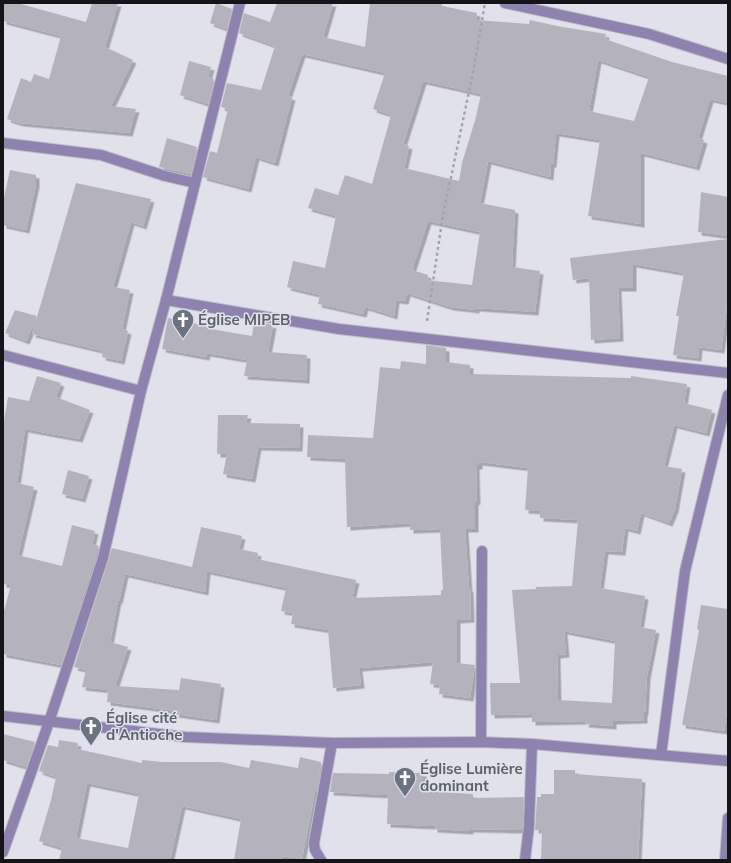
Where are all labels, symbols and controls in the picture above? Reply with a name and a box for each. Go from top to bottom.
church icon: Église MIPEB [170,307,196,340]
place label: Église MIPEB [198,310,290,329]
place label: Église cité d'Antioche [106,708,183,744]
church icon: Église cité d'Antioche [78,714,104,747]
place label: Église Lumière dominant [420,759,523,795]
church icon: Église Lumière dominant [392,765,418,798]

